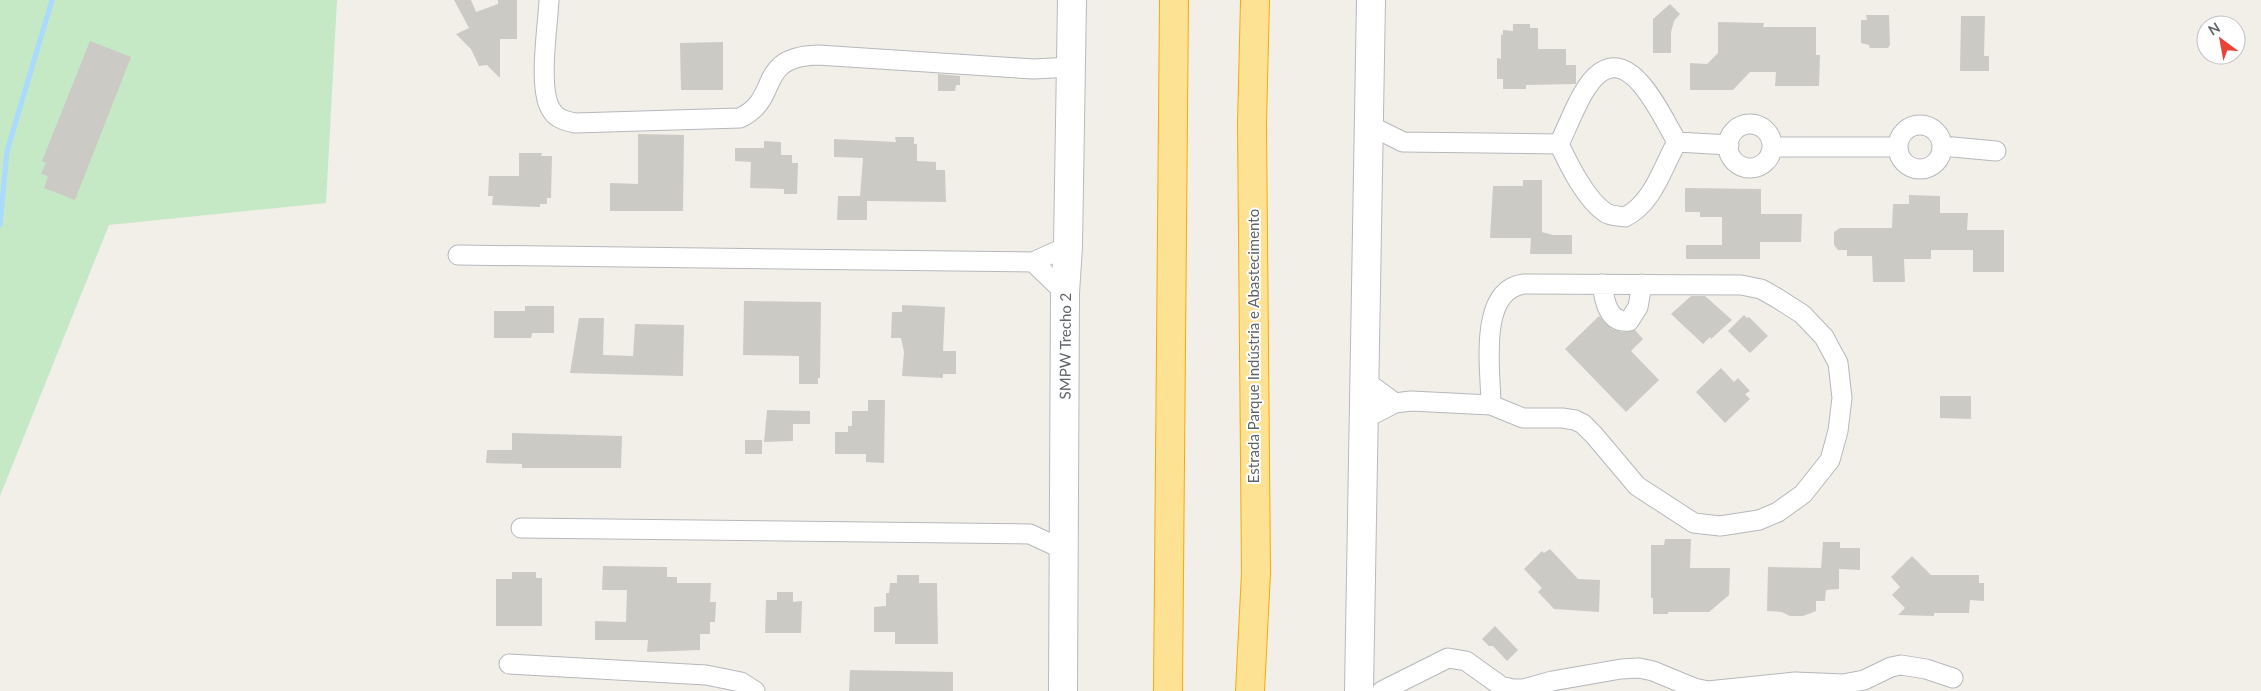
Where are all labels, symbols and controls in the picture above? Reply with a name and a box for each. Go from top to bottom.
north arrow [2196,15,2246,65]
text: N [2205,18,2223,39]
street label: Estrada Parque Indústria e Abastecimento [1244,209,1262,483]
street label: SMPW Trecho 2 [1055,293,1074,399]

